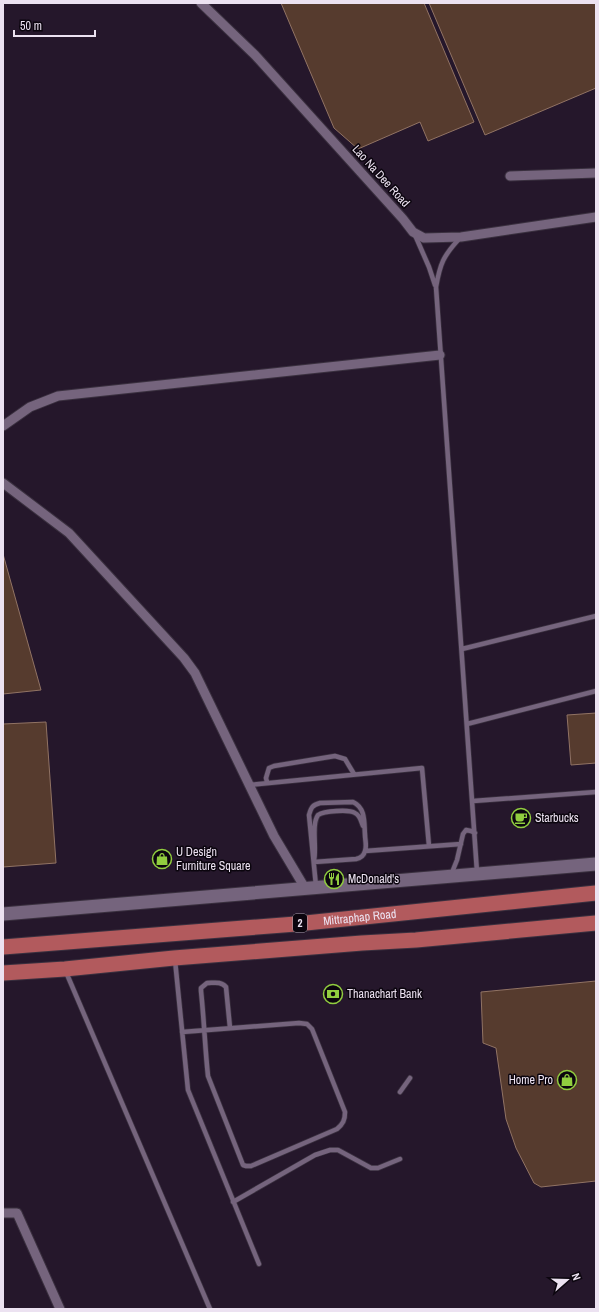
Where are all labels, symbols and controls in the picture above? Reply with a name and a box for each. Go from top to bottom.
scale bar [14,12,95,38]
text: 50 m [20,18,42,34]
street label: Lao Na Dee Road [349,141,413,211]
cafe icon: Starbucks [510,807,532,829]
place label: Starbucks [535,810,579,826]
place label: U Design Furniture Square [176,844,250,874]
shop icon: U Design Furniture Square [151,848,173,870]
restaurant icon: McDonald's [323,868,345,890]
place label: McDonald's [348,871,399,887]
street label: Mittraphap Road [322,906,397,929]
road number: 2 [293,914,307,932]
bank icon: Thanachart Bank [322,983,344,1005]
place label: Thanachart Bank [347,986,422,1002]
shop icon: Home Pro [556,1069,578,1091]
place label: Home Pro [509,1072,553,1088]
north arrow [547,1260,587,1300]
text: N [569,1271,584,1282]

